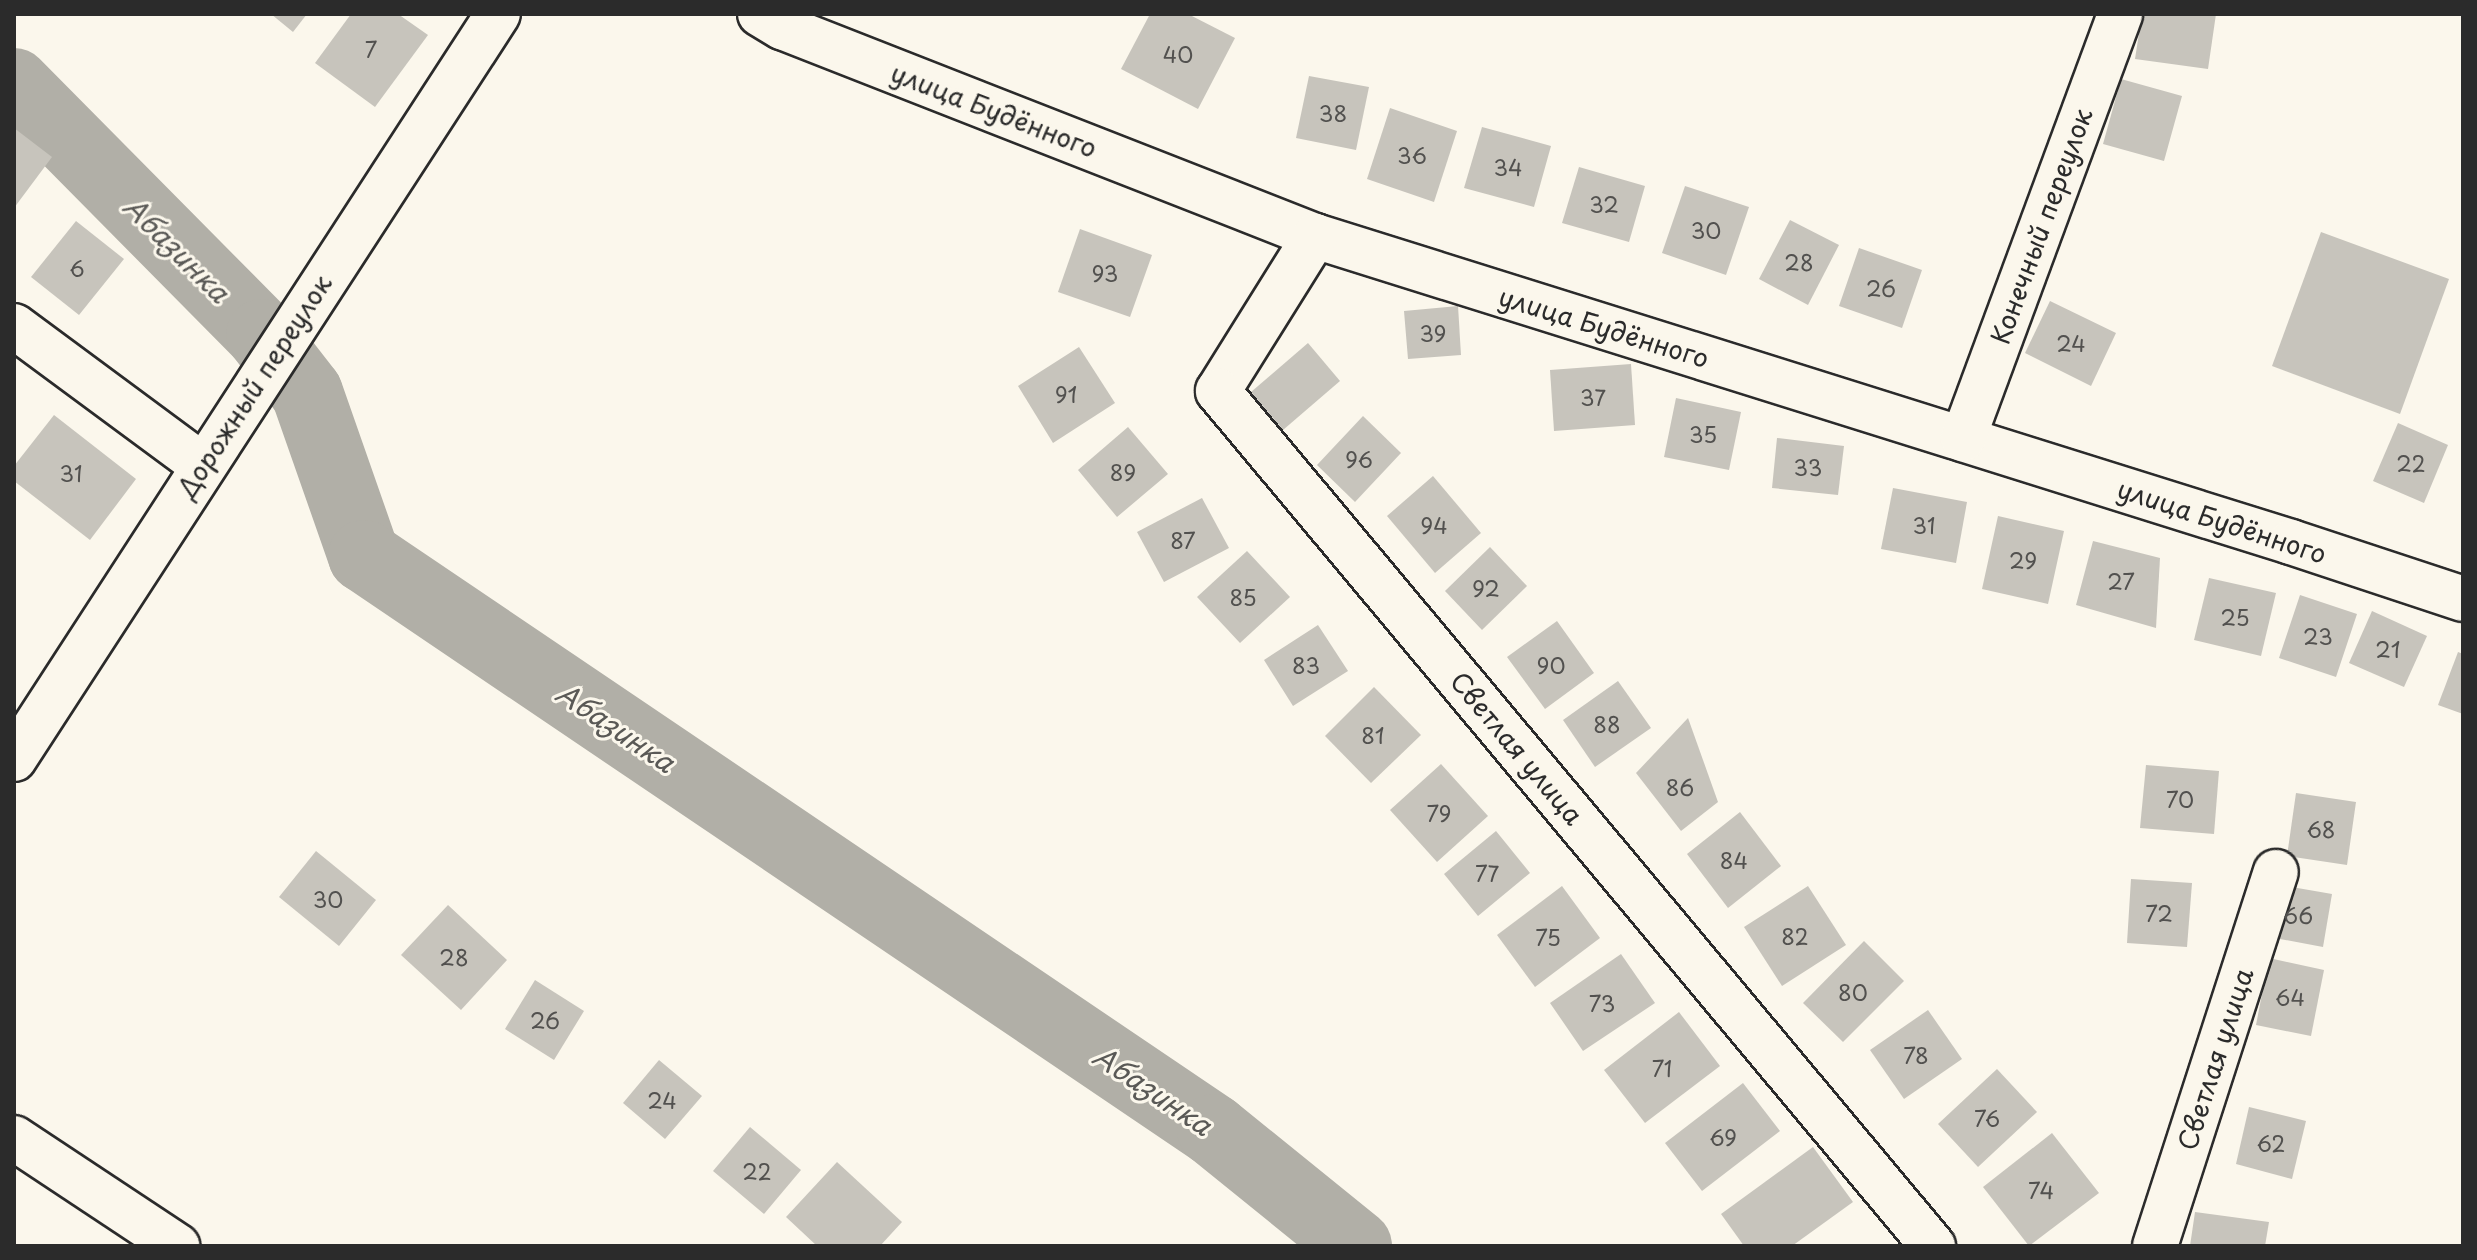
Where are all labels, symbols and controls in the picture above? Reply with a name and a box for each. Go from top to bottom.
house number: 7 [365,36,377,62]
house number: 40 [1163,41,1193,67]
street label: улица Будённого [886,56,1102,164]
house number: 38 [1319,100,1347,126]
street label: Конечный переулок [1984,104,2098,348]
house number: 36 [1397,142,1427,168]
house number: 34 [1493,154,1523,180]
water label: Абазинка [117,189,237,309]
house number: 32 [1589,191,1619,217]
house number: 30 [1691,217,1721,243]
house number: 28 [1784,249,1814,275]
house number: 6 [69,255,85,281]
house number: 93 [1092,260,1118,286]
street label: Дорожный переулок [170,269,338,503]
house number: 26 [1866,275,1896,301]
street label: улица Будённого [1495,280,1713,374]
house number: 39 [1420,320,1446,346]
house number: 24 [2056,330,2086,356]
house number: 91 [1055,381,1077,407]
house number: 37 [1580,384,1606,410]
house number: 35 [1689,421,1717,447]
house number: 96 [1345,446,1373,472]
house number: 22 [2396,450,2426,476]
house number: 33 [1794,454,1822,480]
house number: 89 [1110,459,1136,485]
house number: 31 [59,460,83,486]
street label: улица Будённого [2113,472,2331,570]
house number: 94 [1420,512,1448,538]
house number: 31 [1912,512,1936,538]
house number: 87 [1170,527,1196,553]
house number: 29 [2009,547,2037,573]
house number: 27 [2107,568,2135,594]
house number: 92 [1472,575,1500,601]
house number: 85 [1229,584,1257,610]
house number: 25 [2220,604,2250,630]
house number: 23 [2303,623,2333,649]
house number: 21 [2375,636,2401,662]
house number: 83 [1292,652,1320,678]
house number: 90 [1537,652,1565,678]
street label: Светлая улица [1444,665,1590,831]
water label: Абазинка [550,675,682,779]
house number: 88 [1593,711,1621,737]
house number: 81 [1361,722,1385,748]
house number: 86 [1666,774,1694,800]
house number: 70 [2166,786,2194,812]
house number: 79 [1427,800,1451,826]
house number: 68 [2307,816,2335,842]
house number: 84 [1720,847,1748,873]
house number: 77 [1475,860,1499,886]
house number: 30 [313,886,343,912]
house number: 72 [2145,900,2173,926]
house number: 66 [2283,902,2313,928]
house number: 82 [1781,923,1809,949]
house number: 75 [1535,924,1561,950]
house number: 28 [439,944,469,970]
street label: Светлая улица [2171,964,2259,1154]
house number: 80 [1838,979,1868,1005]
house number: 64 [2275,984,2305,1010]
house number: 73 [1589,990,1615,1016]
house number: 26 [530,1007,560,1033]
water label: Абазинка [1087,1038,1219,1142]
house number: 78 [1903,1042,1929,1068]
house number: 71 [1652,1055,1672,1081]
house number: 24 [647,1087,677,1113]
house number: 76 [1974,1105,2000,1131]
house number: 69 [1709,1124,1737,1150]
house number: 62 [2257,1130,2285,1156]
house number: 22 [742,1158,772,1184]
house number: 74 [2028,1177,2054,1203]

